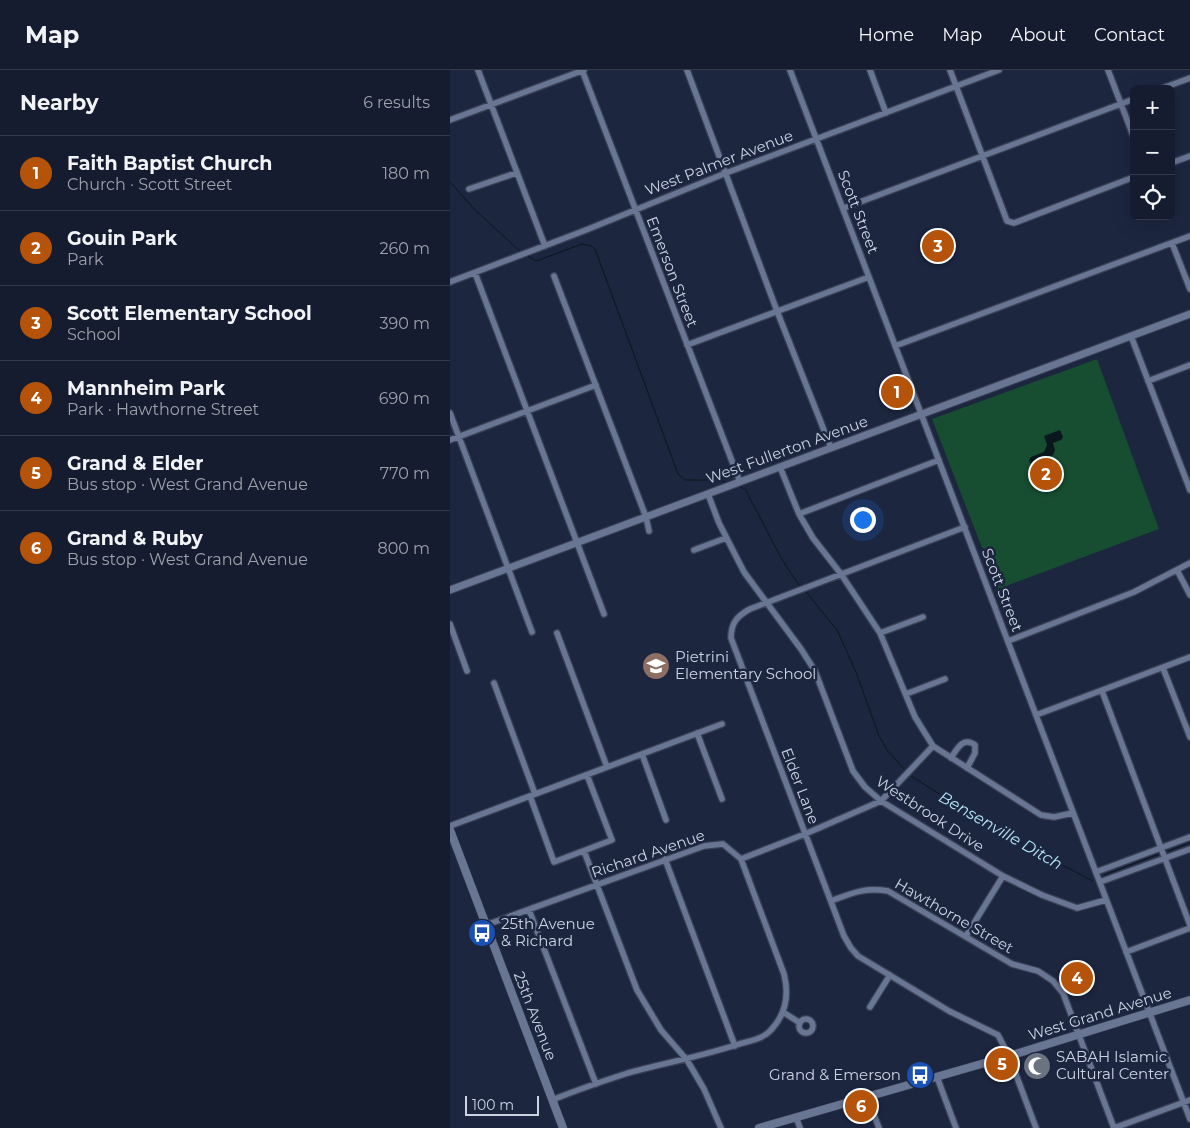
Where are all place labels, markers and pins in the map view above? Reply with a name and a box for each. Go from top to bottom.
pin: 3 [922,227,954,265]
pin: 1 [881,373,913,411]
pin: 2 [1030,455,1062,493]
place label: Pietrini Elementary School [675,647,816,683]
school or university icon: Pietrini Elementary School [641,651,671,681]
place label: 25th Avenue & Richard [501,914,595,950]
bus stop icon: 25th Avenue & Richard [467,918,497,948]
pin: 4 [1061,959,1093,997]
pin: 5 [986,1045,1018,1083]
place label: SABAH Islamic Cultural Center [1056,1047,1169,1083]
mosque icon: SABAH Islamic Cultural Center [1022,1051,1052,1081]
bus stop icon: Grand & Emerson [905,1060,935,1090]
place label: Grand & Emerson [769,1065,901,1084]
pin: 6 [845,1087,877,1125]

